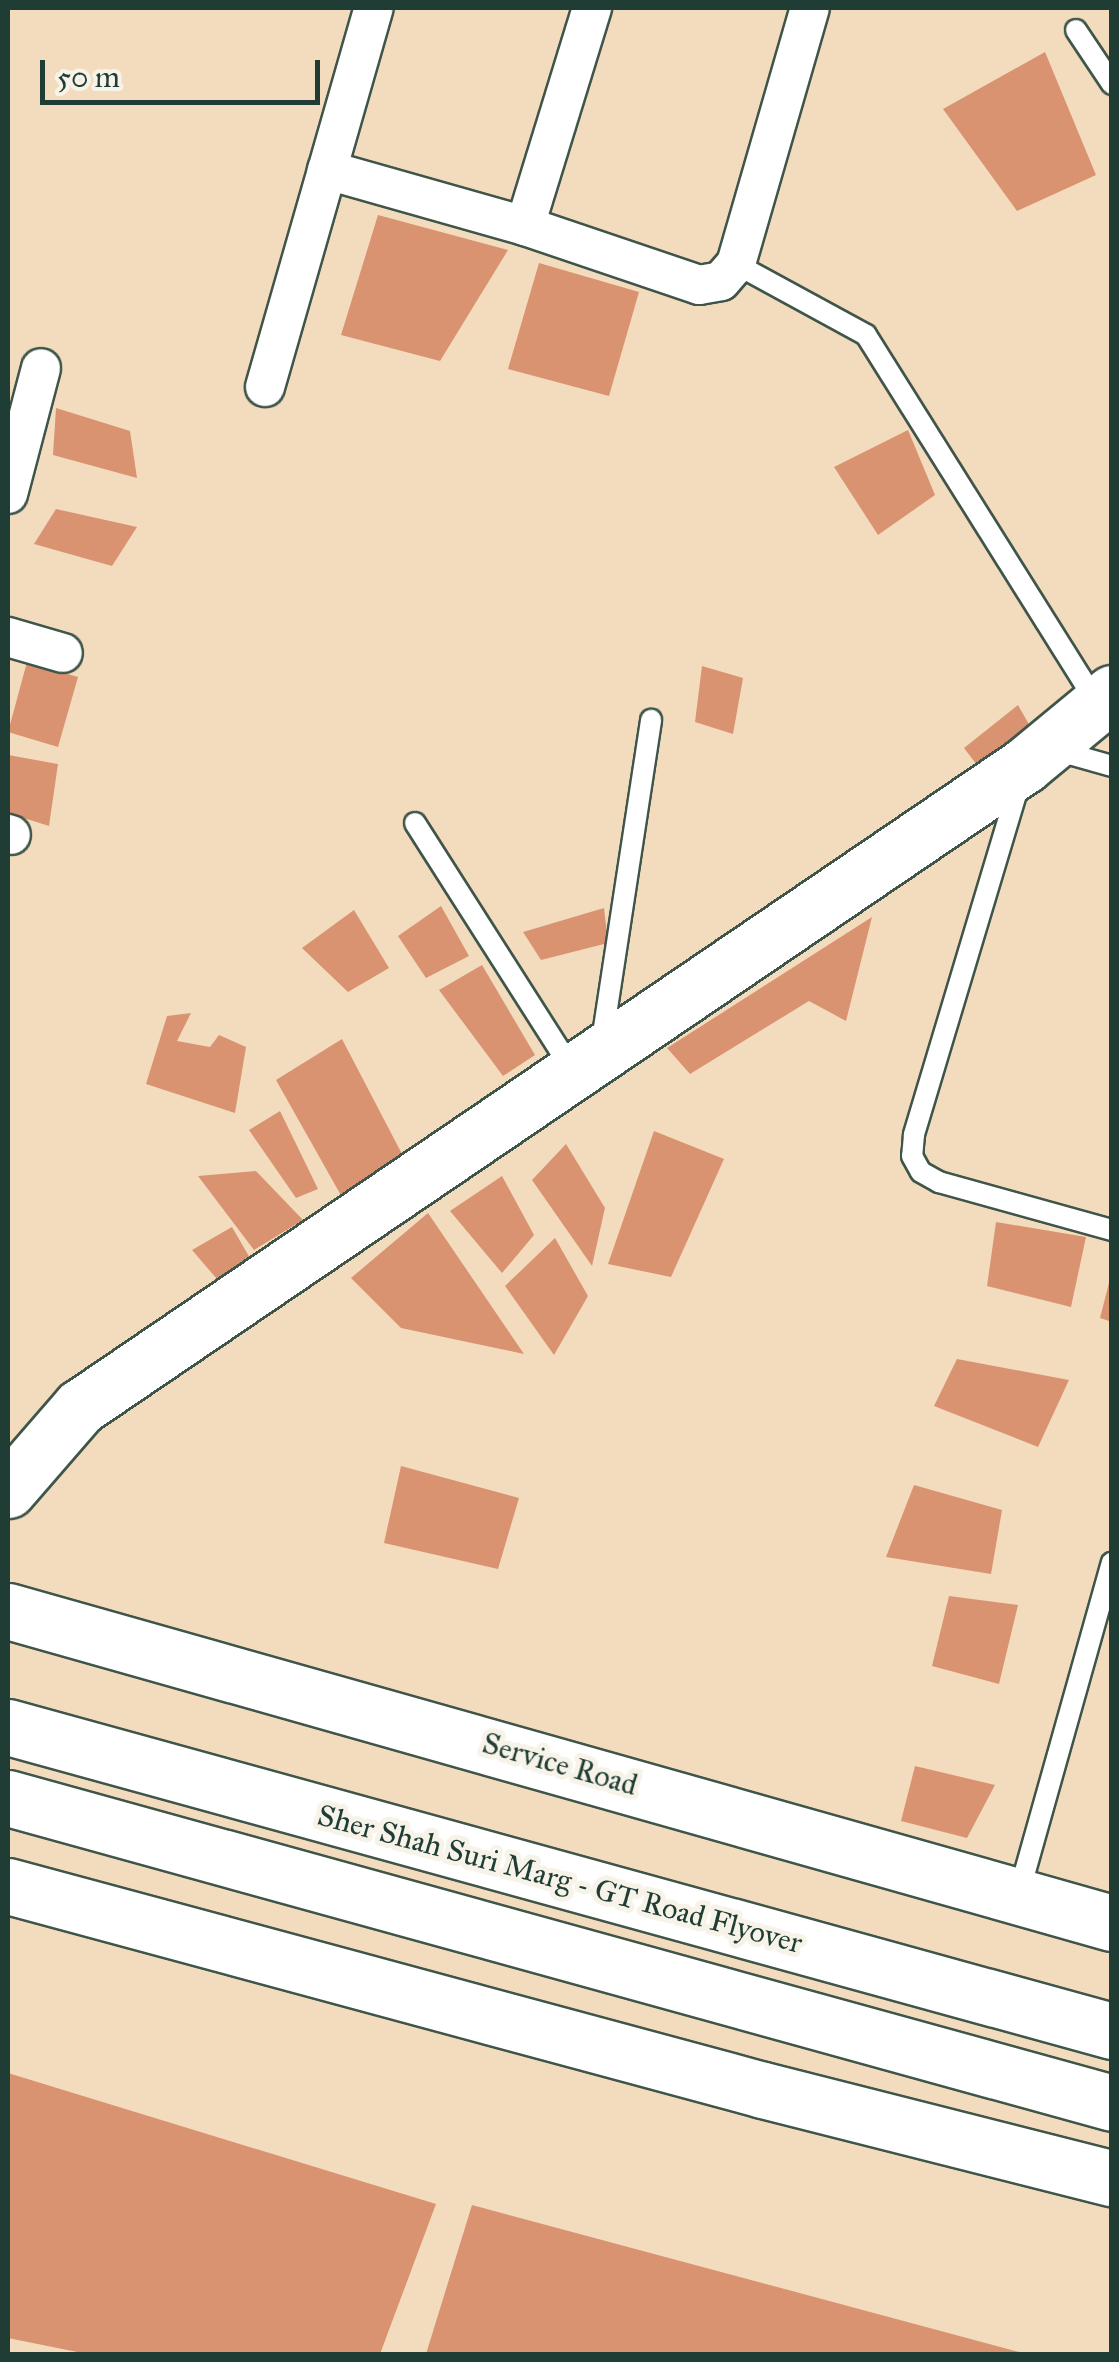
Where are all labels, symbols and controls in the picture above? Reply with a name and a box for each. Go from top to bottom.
scale bar [45,40,325,102]
text: 50 m [57,59,120,95]
street label: Service Road [478,1725,642,1803]
street label: Sher Shah Suri Marg - GT Road Flyover [314,1797,806,1961]

